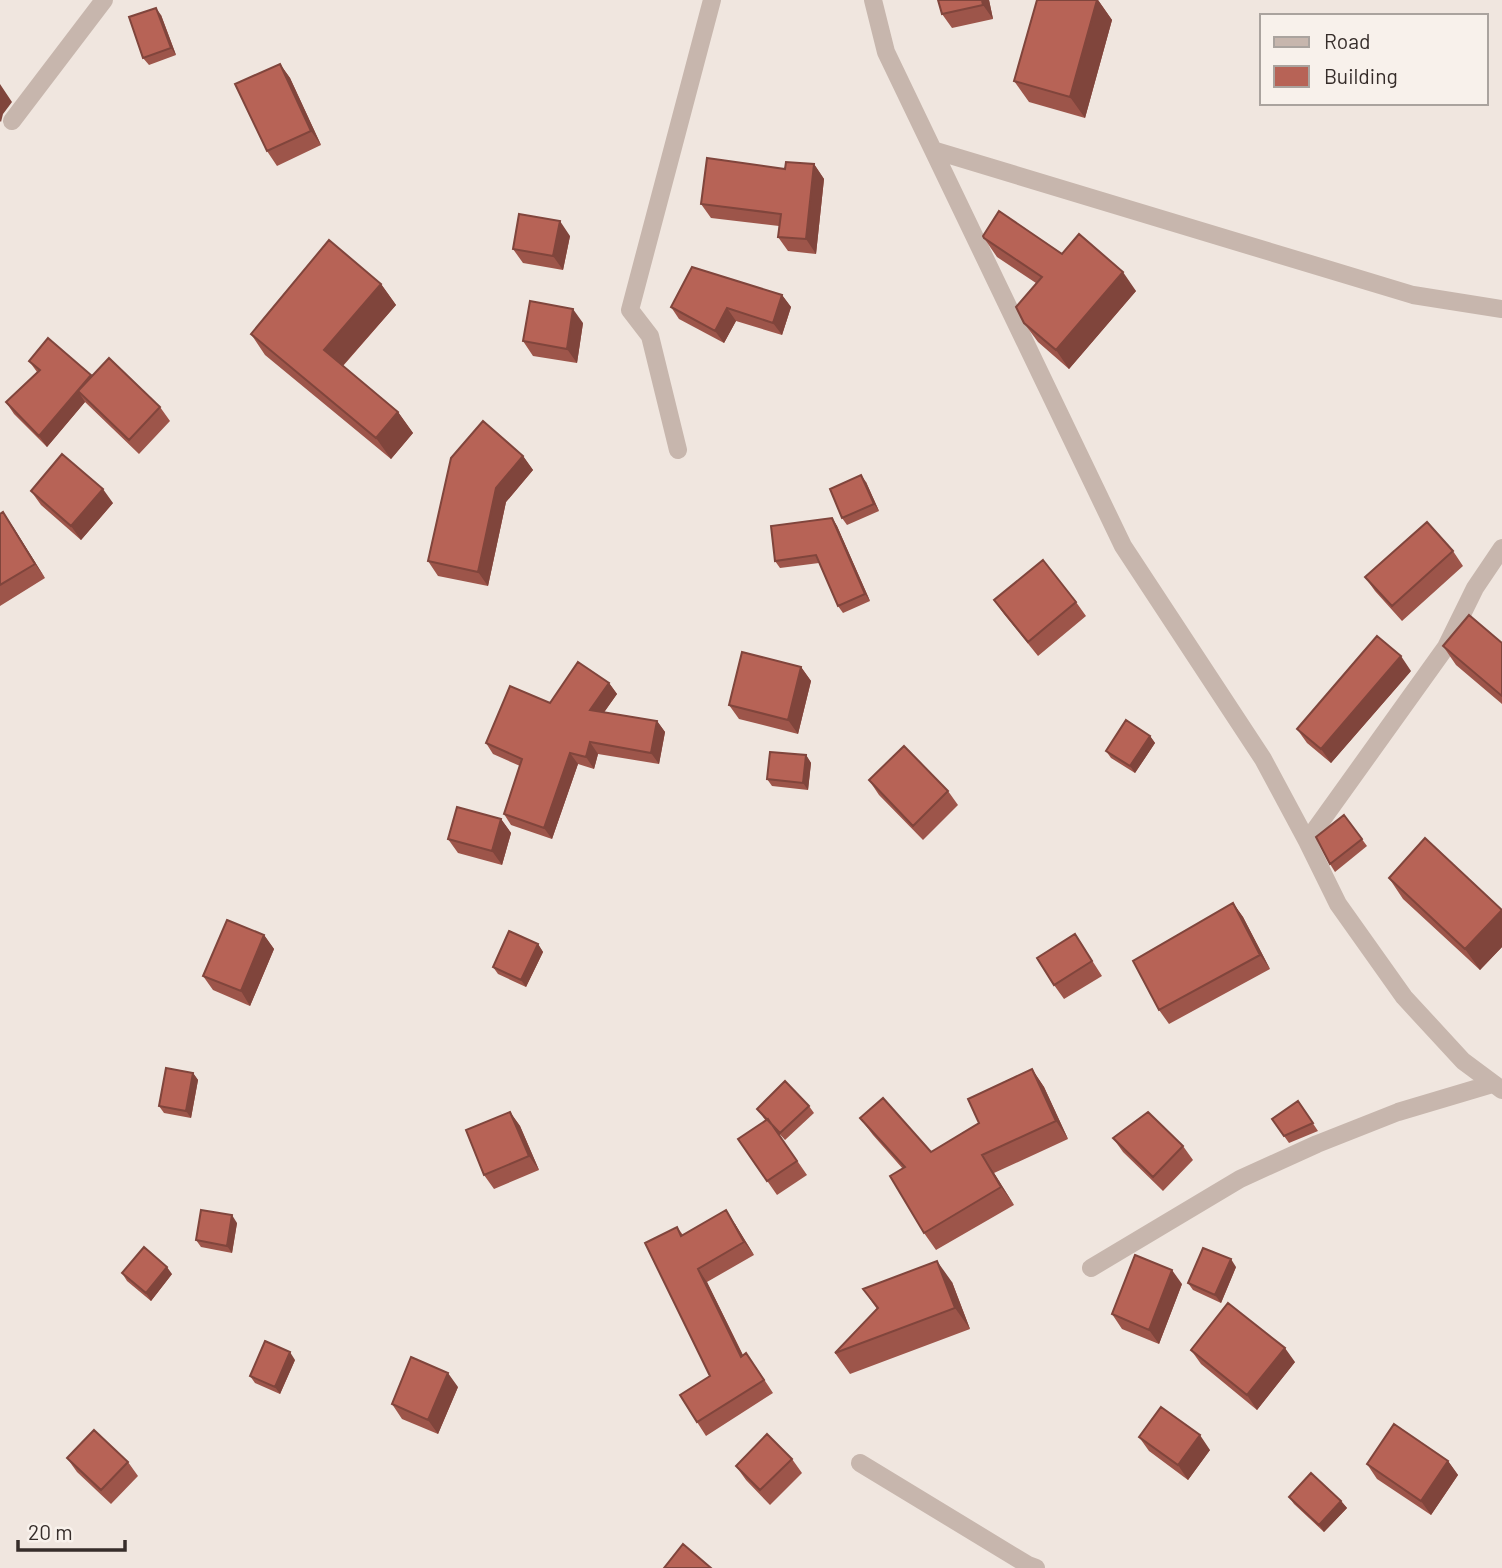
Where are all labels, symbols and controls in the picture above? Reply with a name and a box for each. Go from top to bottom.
legend [1260,14,1488,105]
text: Road [1324,28,1370,53]
text: Building [1324,63,1398,88]
scale bar [18,1508,124,1552]
text: 20 m [28,1519,73,1544]

